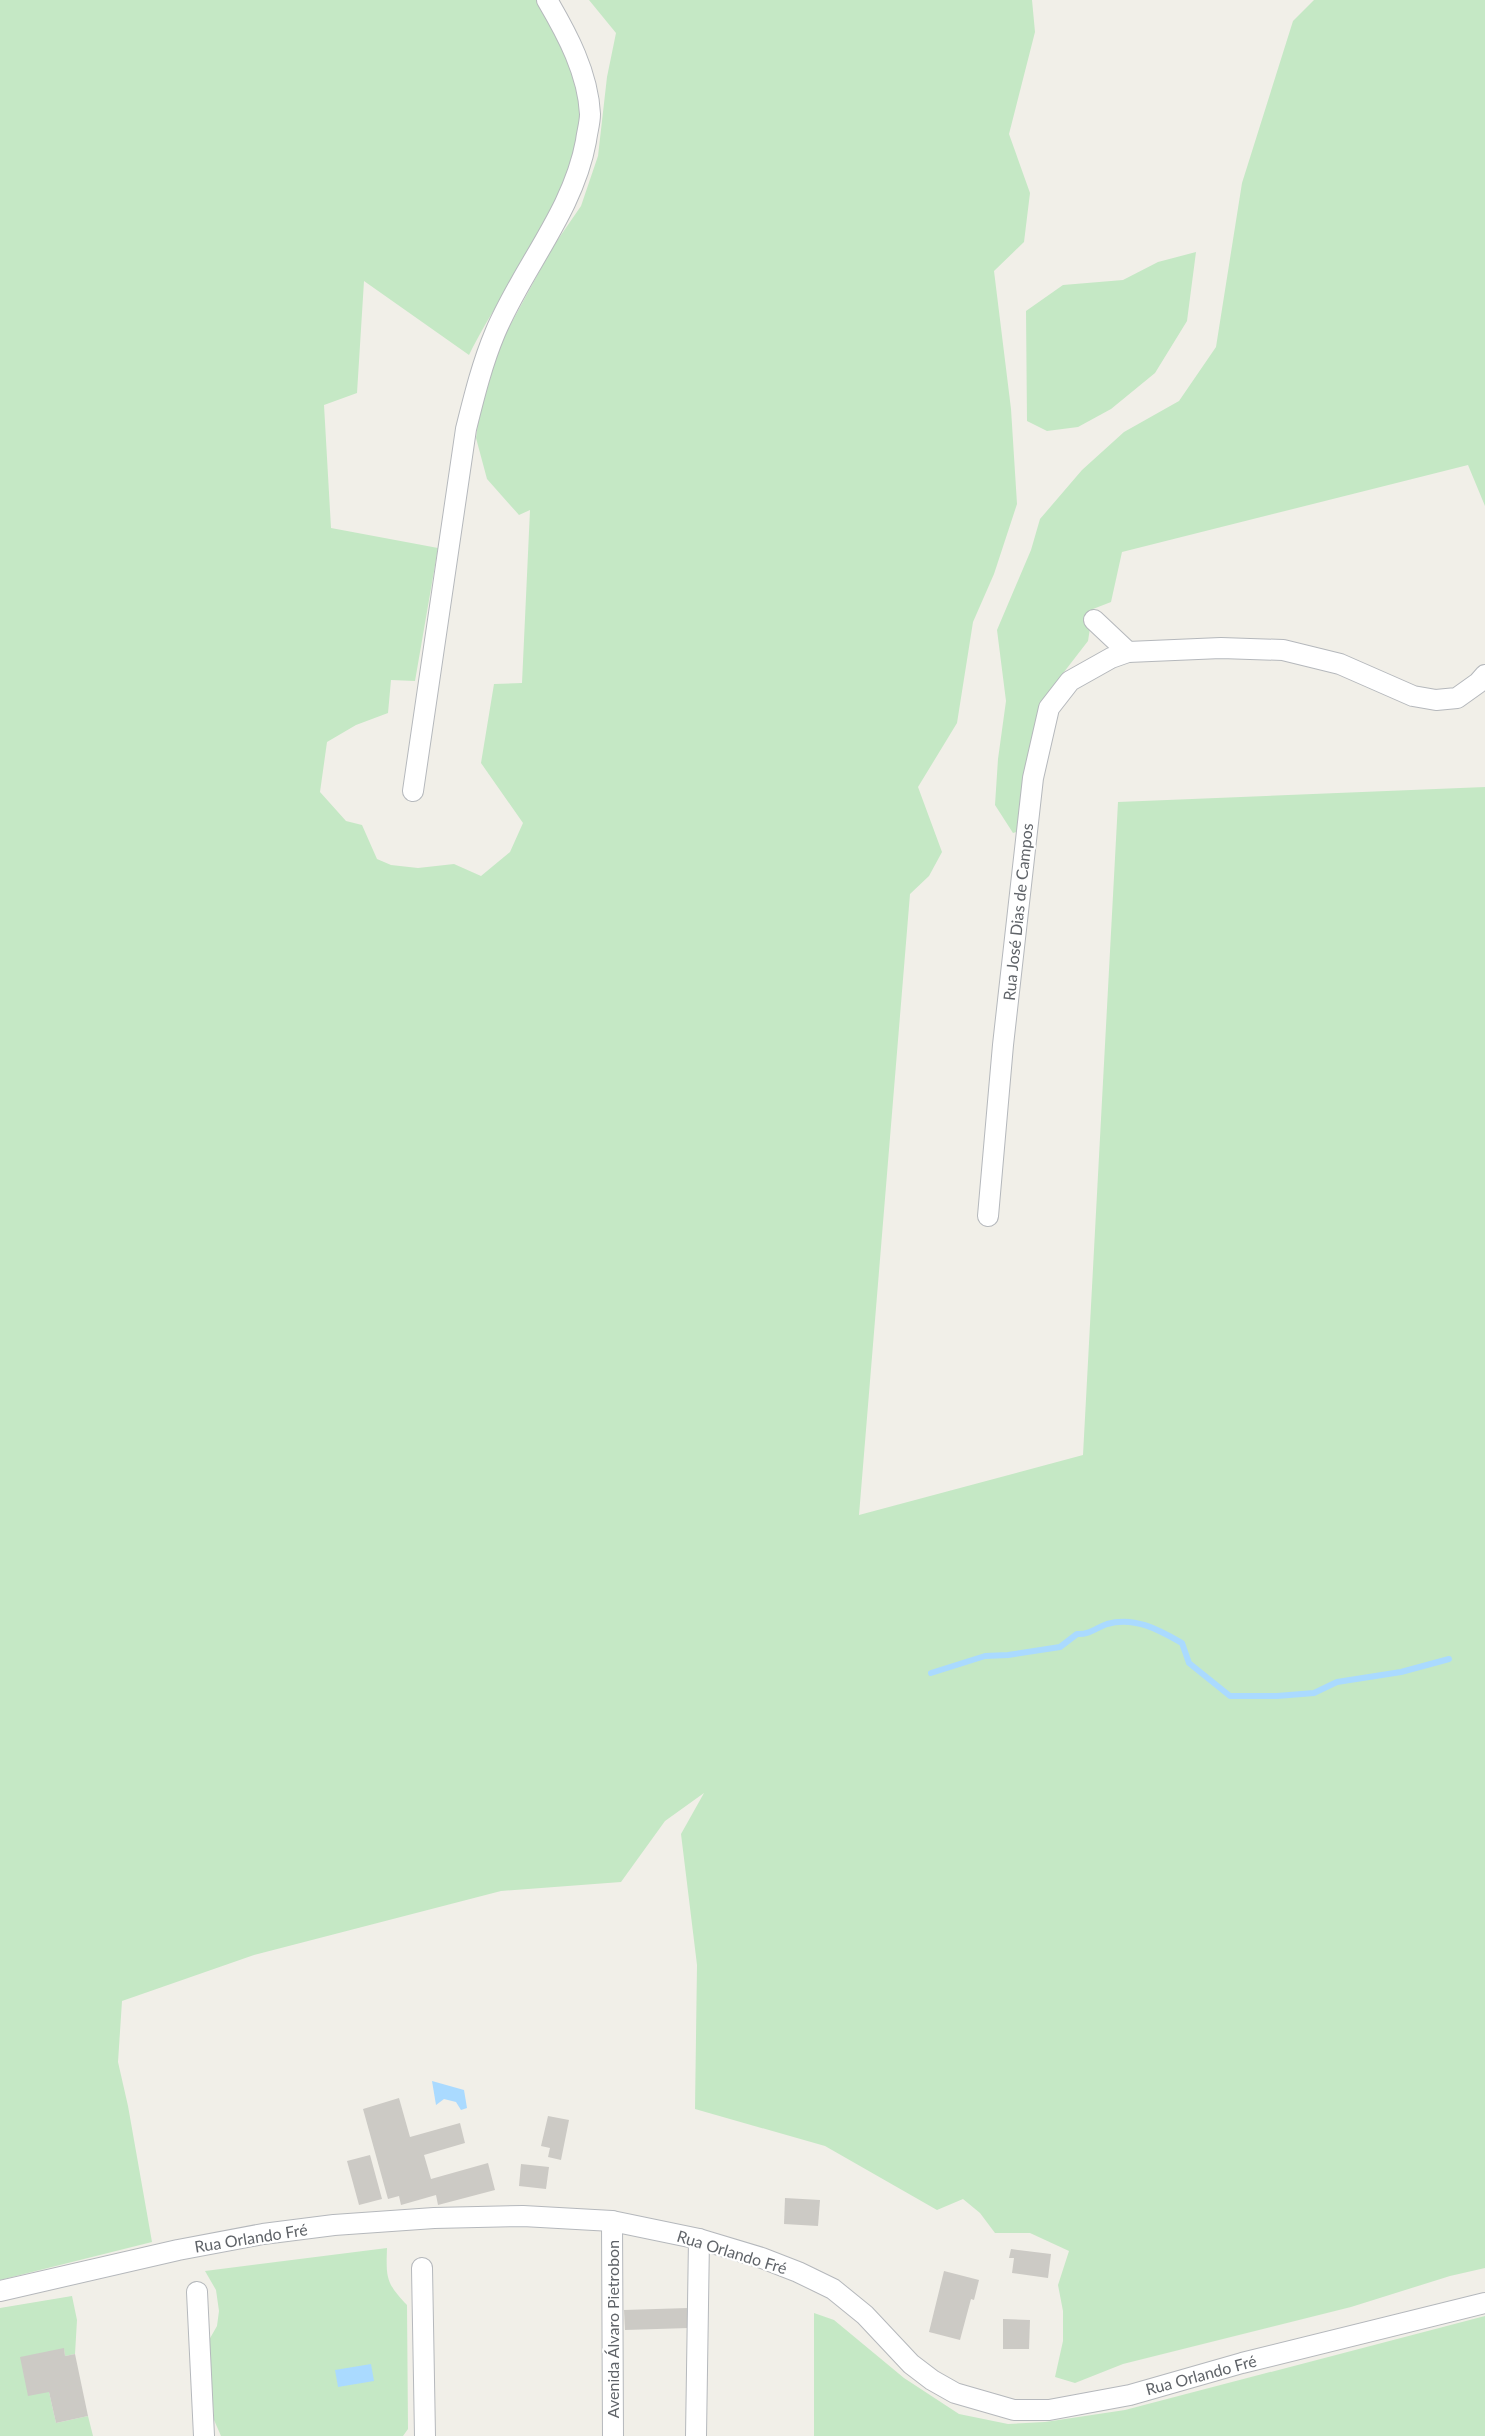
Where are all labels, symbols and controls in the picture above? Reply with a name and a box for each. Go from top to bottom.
street label: Rua José Dias de Campos [999,822,1036,1002]
street label: Rua Orlando Fré [193,2219,309,2256]
street label: Rua Orlando Fré [675,2226,790,2277]
street label: Avenida Álvaro Pietrobon [603,2240,622,2418]
street label: Rua Orlando Fré [1143,2351,1259,2398]

